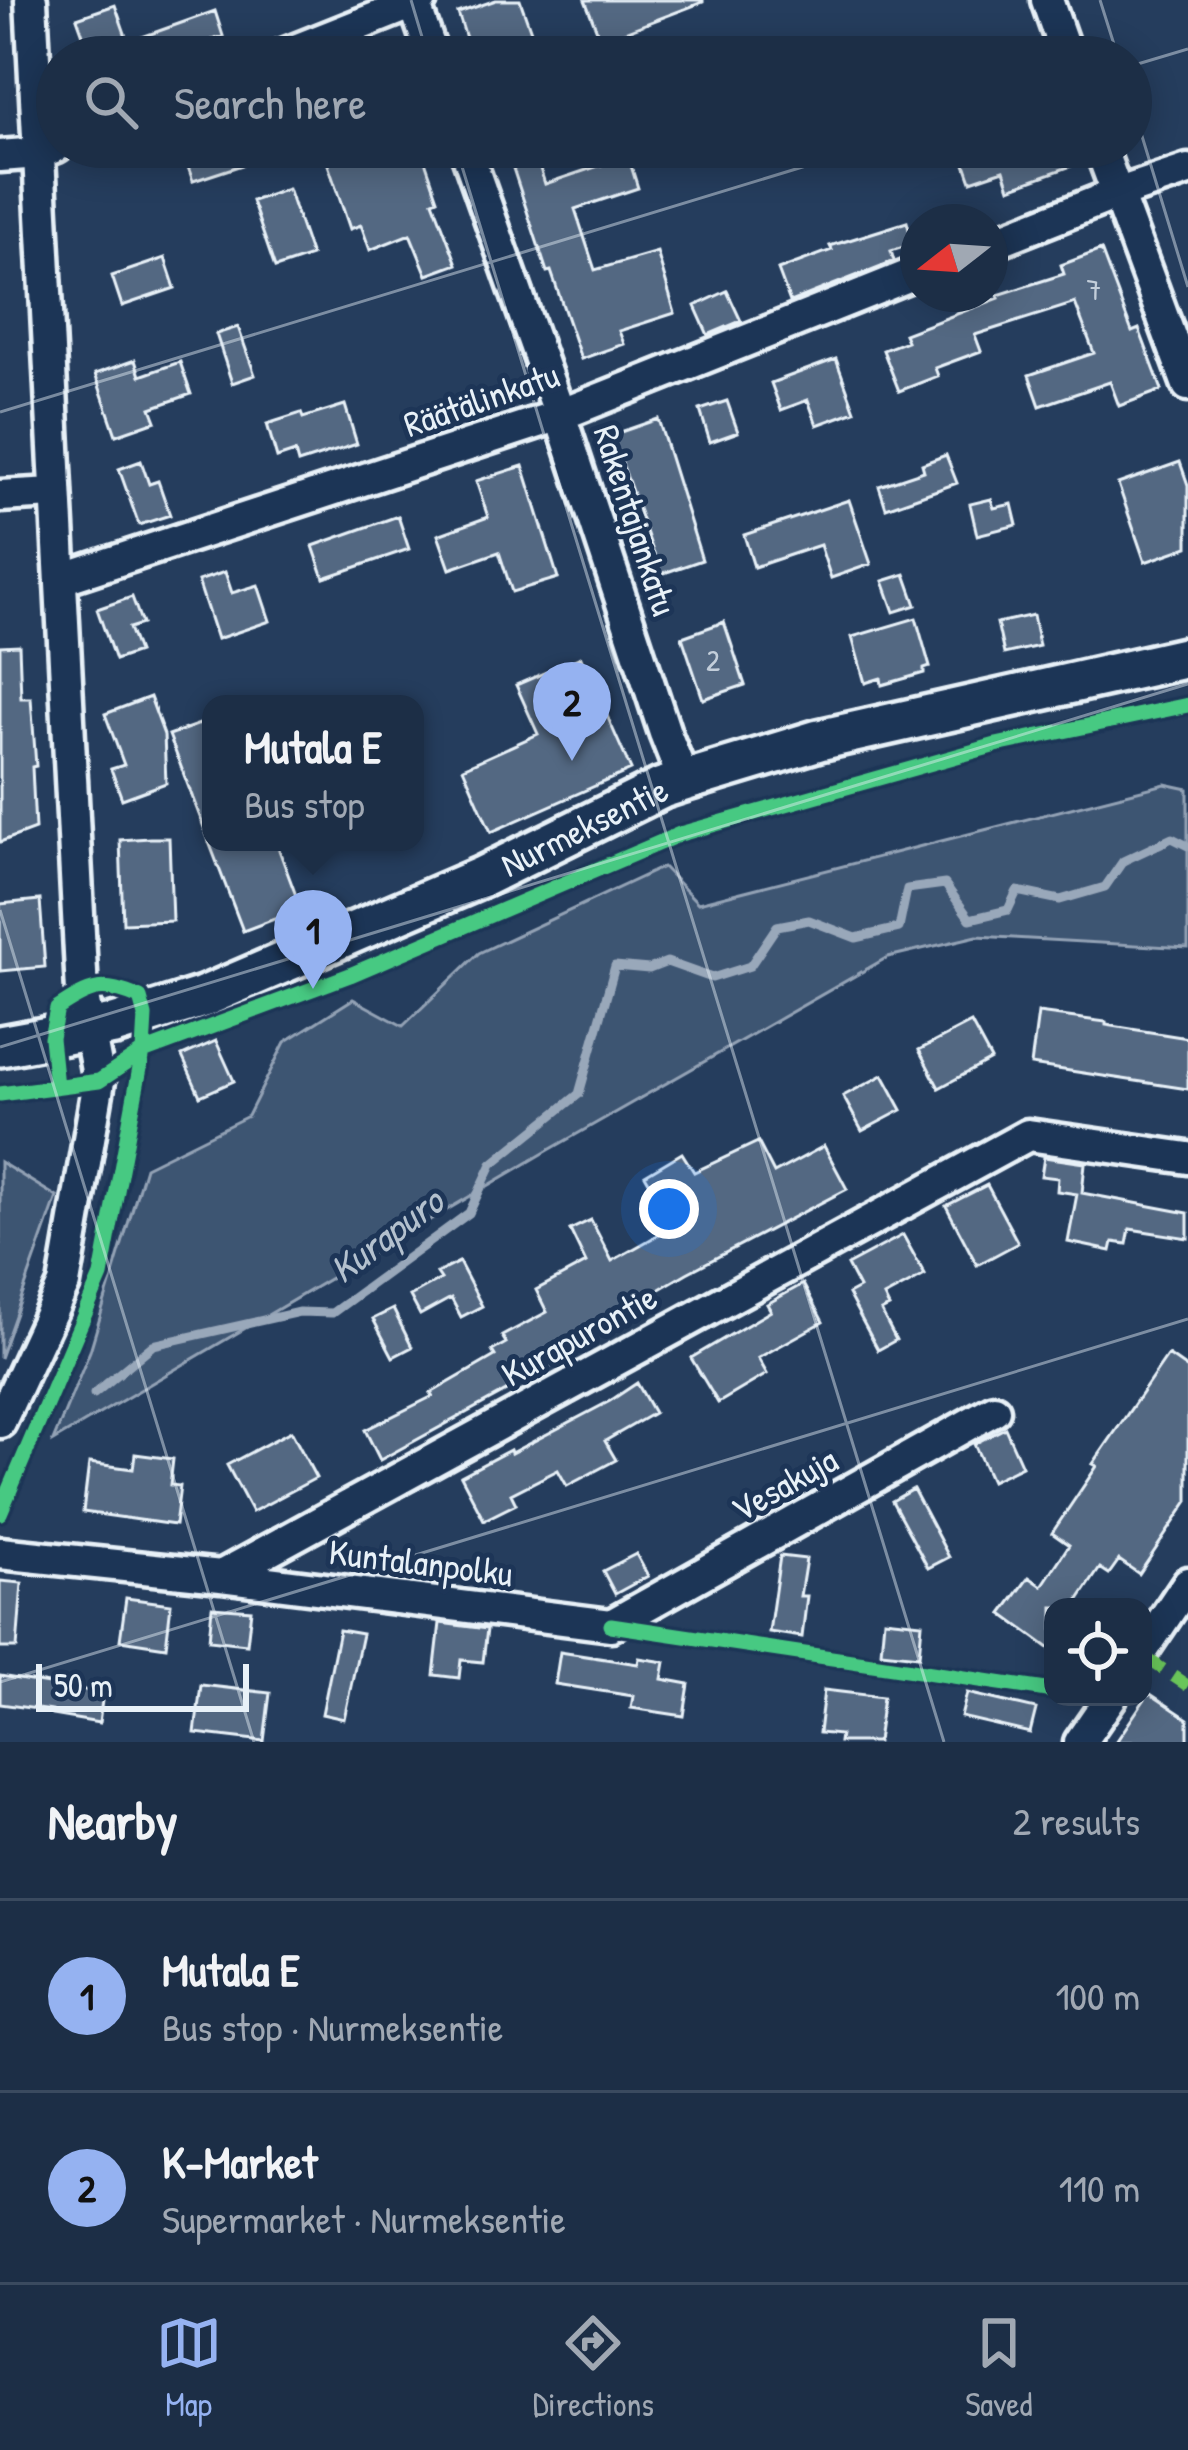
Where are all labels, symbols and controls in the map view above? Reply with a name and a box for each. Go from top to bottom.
search box [36,36,1152,168]
icon: search [78,69,144,135]
text: Search here [174,72,366,133]
north arrow [900,204,1008,312]
house number: 7 [1087,269,1101,309]
street label: Räätälinkatu [397,349,565,448]
street label: Rakentajankatu [583,419,690,621]
house number: 2 [706,640,720,680]
pin: 2 [533,662,611,761]
popup [202,695,424,851]
text: Mutala E [244,716,382,777]
street label: Nurmeksentie [492,764,676,888]
text: Bus stop [244,777,364,830]
pin: 1 [274,890,352,989]
water label: Kurapuro [318,1173,457,1295]
your location [639,1179,699,1239]
street label: Kurapurontie [492,1272,665,1397]
street label: Vesakuja [722,1434,846,1533]
street label: Kuntalanpolku [326,1526,516,1597]
map controls [1044,1598,1152,1706]
button: locate [1044,1598,1152,1706]
scale bar [36,1658,249,1711]
text: 50 m [54,1663,113,1707]
text: Nearby [48,1786,178,1855]
text: 2 results [1013,1794,1140,1847]
text: Mutala E [162,1939,300,2000]
text: 1 [80,1969,94,2022]
text: 100 m [1055,1969,1140,2022]
text: Bus stop · Nurmeksentie [162,2000,503,2053]
text: K-Market [162,2131,318,2192]
text: 2 [78,2161,96,2214]
text: 110 m [1059,2161,1140,2214]
text: Supermarket · Nurmeksentie [162,2192,566,2245]
tab: Map [156,2310,222,2426]
tab: Directions [533,2310,654,2426]
tab: Saved [965,2310,1032,2426]

